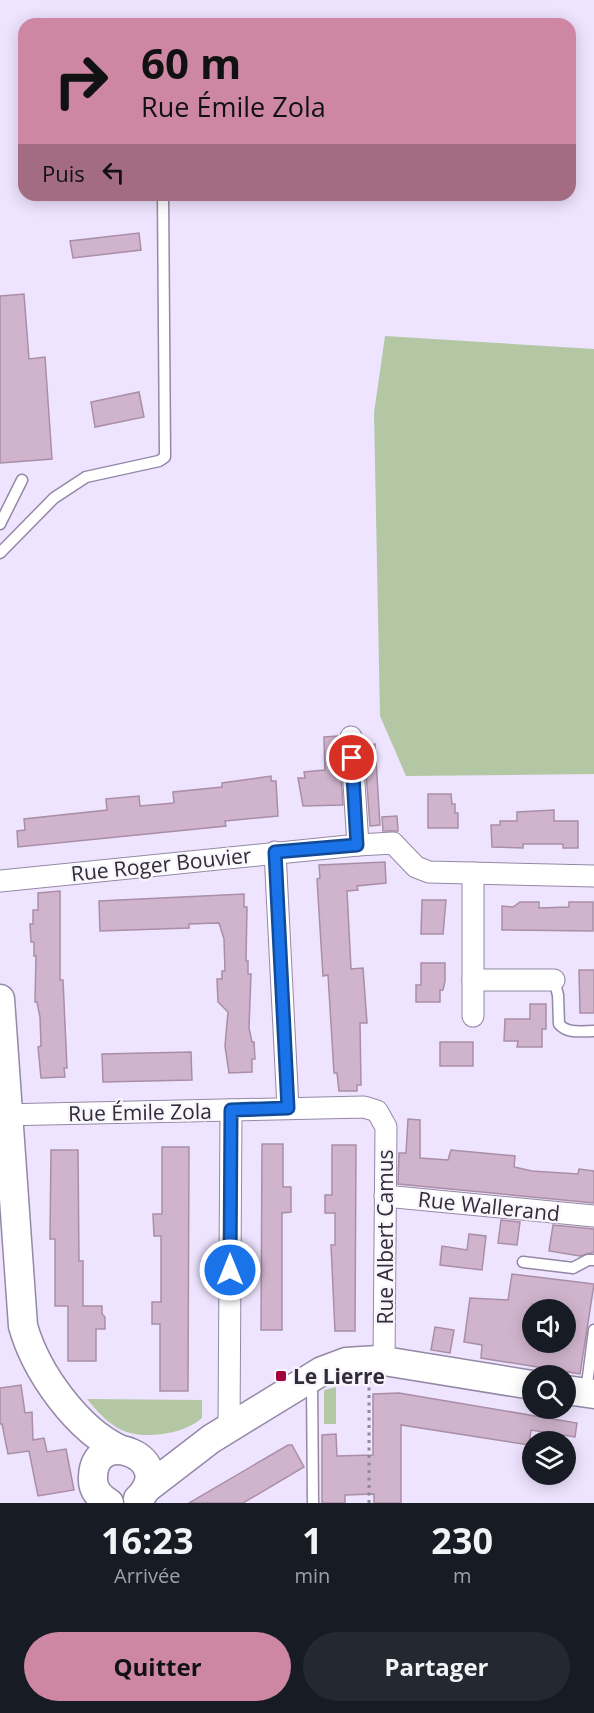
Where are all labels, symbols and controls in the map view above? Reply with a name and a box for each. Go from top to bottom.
text: 60 m [141,34,241,91]
icon: right [42,42,120,120]
text: Rue Émile Zola [141,88,326,125]
icon: left [97,156,130,189]
text: Puis [42,158,85,188]
pin [326,732,377,783]
icon: arrive [335,741,368,774]
street label: Rue Roger Bouvier [69,841,253,887]
street label: Rue Émile Zola [68,1097,212,1127]
street label: Rue Albert Camus [371,1149,399,1325]
street label: Rue Wallerand [417,1185,561,1227]
position arrow [198,1238,262,1302]
map controls [522,1299,576,1485]
button: sound [522,1299,576,1353]
place label: Le Lierre [293,1362,385,1390]
button: search [522,1365,576,1419]
marker: Le Lierre [274,1369,288,1383]
button: layers [522,1431,576,1485]
text: 16:23 [101,1516,194,1565]
text: 1 [302,1516,323,1565]
text: 230 [431,1516,493,1565]
text: Arrivée [114,1562,180,1589]
text: min [294,1562,330,1589]
text: m [453,1562,471,1589]
button: Quitter [24,1632,291,1701]
button: Partager [303,1632,570,1701]

